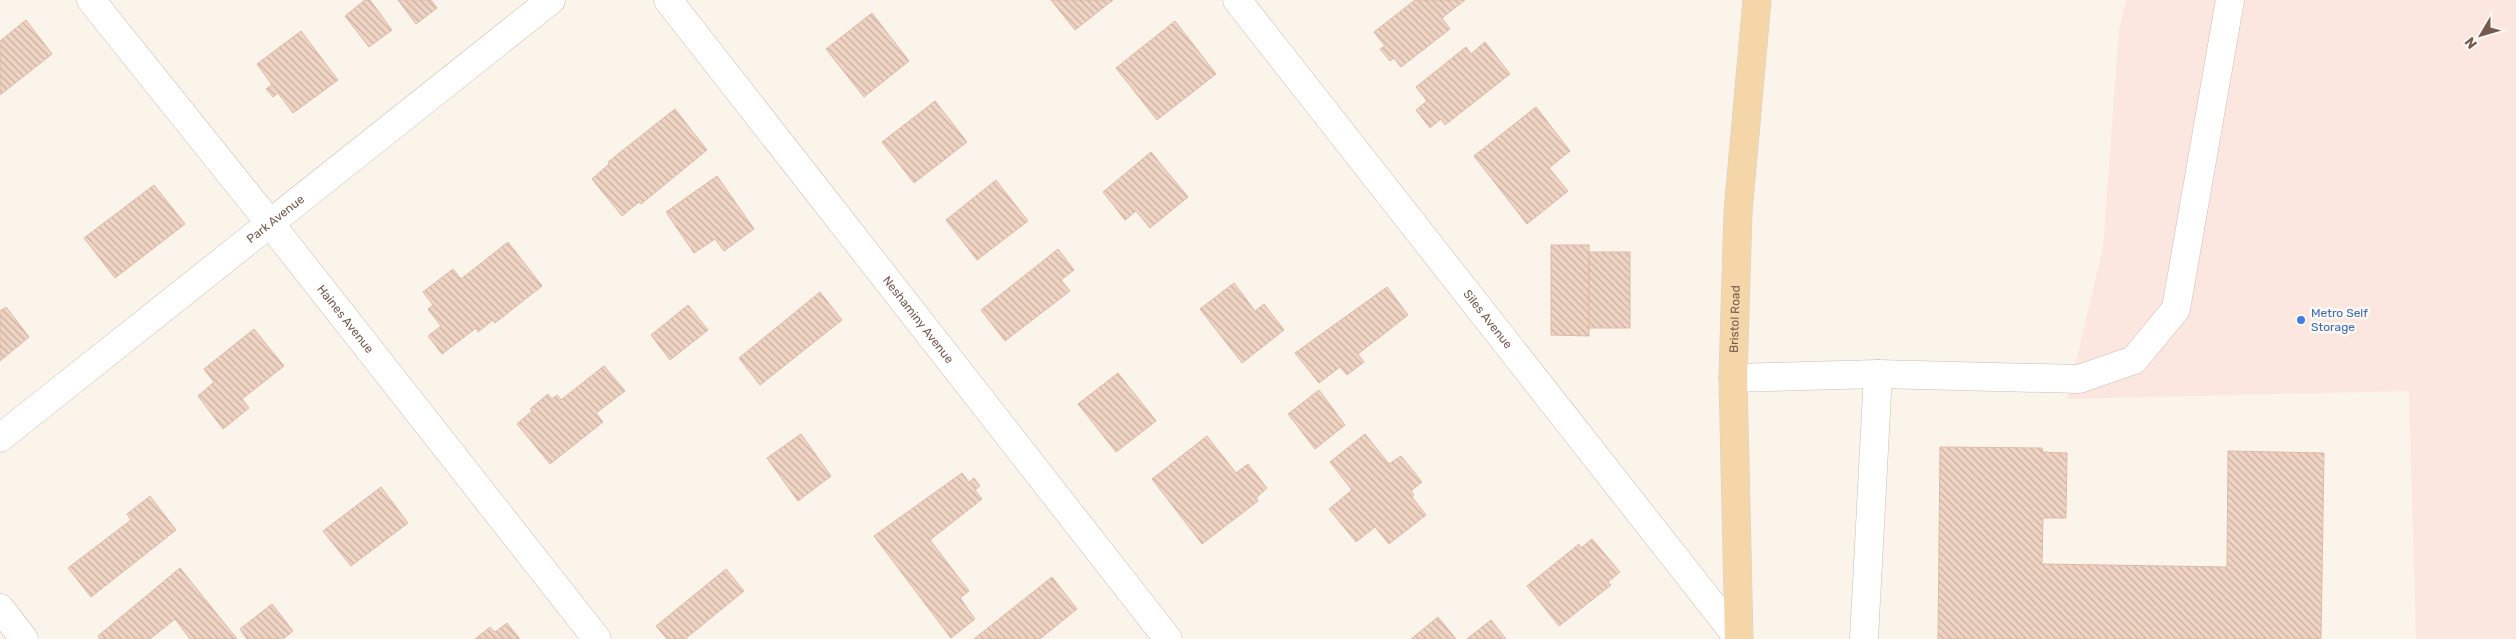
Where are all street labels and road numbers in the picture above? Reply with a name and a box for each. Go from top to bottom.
street label: Park Avenue [244,192,307,246]
street label: Neshaminy Avenue [880,273,957,366]
street label: Haines Avenue [314,282,377,356]
street label: Bristol Road [1727,285,1743,353]
street label: Siles Avenue [1460,287,1515,352]

